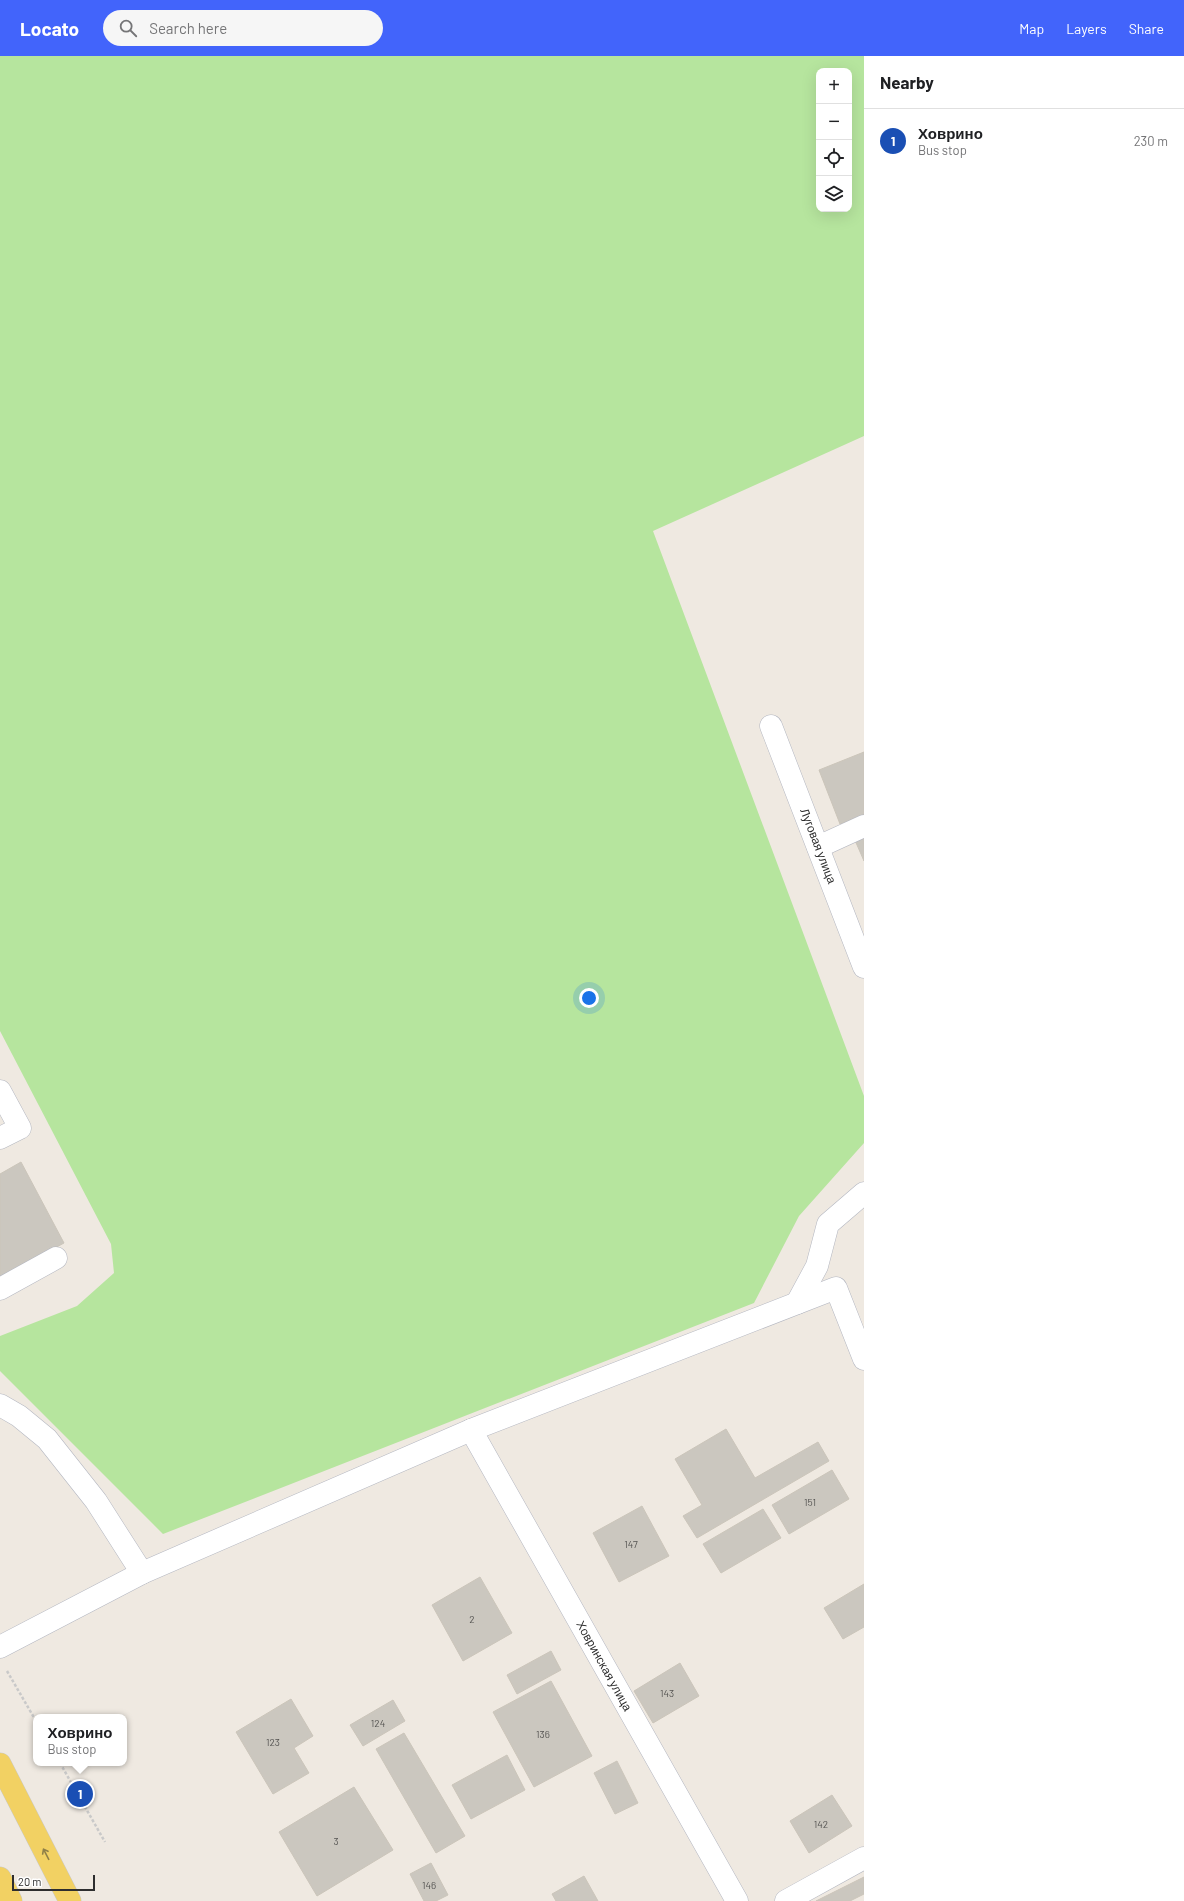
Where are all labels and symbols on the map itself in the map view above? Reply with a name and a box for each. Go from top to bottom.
street label: Луговая улица [797,806,840,886]
your location [579,988,599,1008]
house number: 151 [804,1496,816,1508]
house number: 147 [624,1538,638,1550]
house number: 2 [469,1613,475,1625]
street label: Ховринская улица [573,1618,636,1714]
house number: 143 [660,1687,674,1699]
house number: 124 [371,1717,385,1729]
house number: 136 [536,1728,550,1740]
house number: 123 [266,1736,280,1748]
pin: 1 [67,1779,93,1809]
house number: 142 [814,1818,828,1830]
house number: 3 [333,1835,339,1847]
one-way arrow [42,1848,49,1860]
scale bar [12,1873,95,1892]
house number: 146 [422,1879,436,1891]

